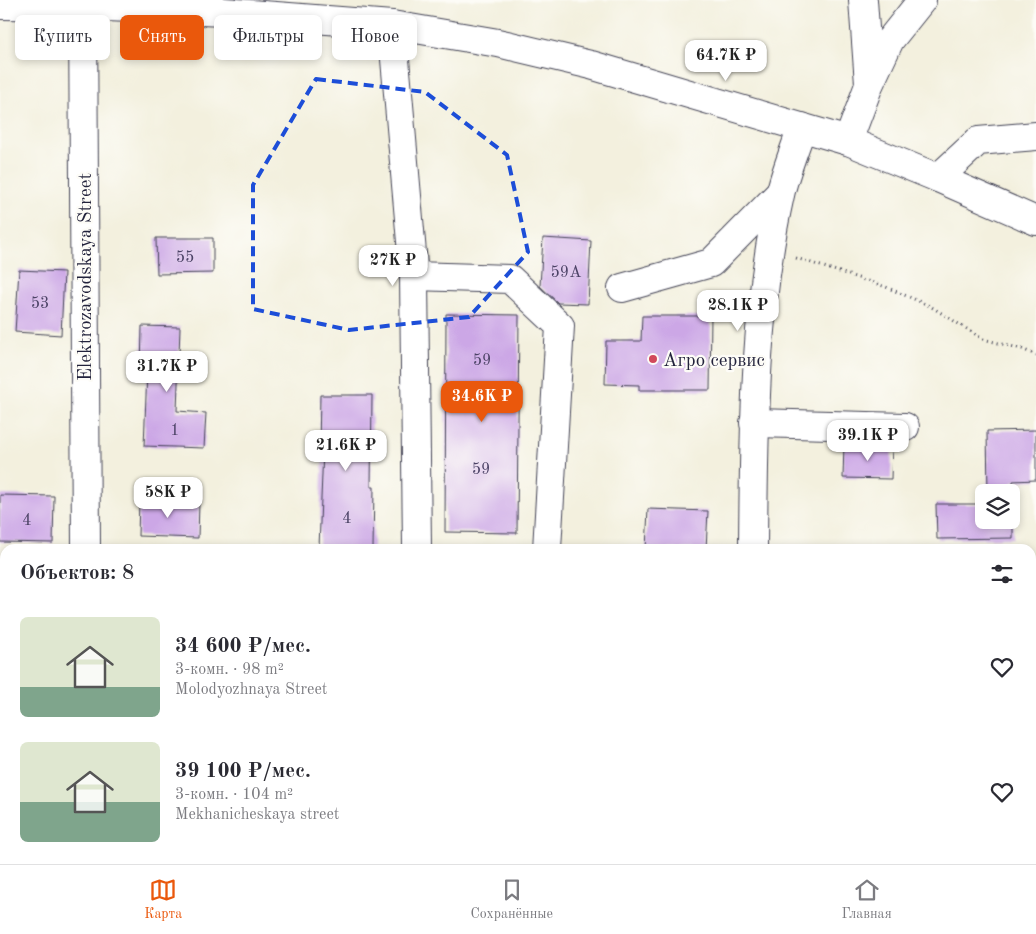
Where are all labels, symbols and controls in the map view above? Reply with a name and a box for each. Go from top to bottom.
chip: Купить [15,15,110,60]
chip: Снять [120,15,204,60]
chip: Фильтры [214,15,322,60]
chip: Новое [332,15,417,60]
pin: 64.7K ₽ [680,39,772,82]
text: 64.7K ₽ [696,48,756,64]
street label: Elektrozavodskaya Street [77,173,96,381]
pin: 27K ₽ [358,244,428,287]
house number: 55 [176,250,194,266]
text: 27K ₽ [370,253,416,269]
house number: 59А [551,265,581,281]
pin: 28.1K ₽ [692,290,784,332]
house number: 53 [31,296,49,312]
text: 28.1K ₽ [708,298,768,314]
pin: 31.7K ₽ [121,350,213,393]
place label: Агро сервис [663,352,765,371]
house number: 59 [473,353,491,369]
marker: Агро сервис [647,353,659,365]
text: 31.7K ₽ [137,359,197,375]
pin: 34.6K ₽ [436,380,528,423]
text: 34.6K ₽ [452,389,512,405]
pin: 39.1K ₽ [822,420,914,462]
house number: 1 [170,423,180,439]
text: 39.1K ₽ [838,428,898,444]
pin: 21.6K ₽ [300,430,392,472]
text: 21.6K ₽ [316,438,376,454]
house number: 59 [472,462,490,478]
pin: 58K ₽ [133,476,203,519]
map controls [975,484,1020,529]
button: layers [975,484,1020,529]
text: 58K ₽ [145,485,191,501]
house number: 4 [342,511,352,527]
house number: 4 [22,513,32,529]
icon: filters [988,560,1016,588]
text: Объектов: 8 [20,563,134,584]
text: 34 600 ₽/мес. [175,636,311,657]
icon: home [60,637,120,697]
icon: heart [988,653,1016,681]
text: 3-комн. · 98 m² [175,662,284,678]
text: Molodyozhnaya Street [175,682,327,698]
text: 39 100 ₽/мес. [175,761,311,782]
icon: home [60,762,120,822]
icon: heart [988,778,1016,806]
text: 3-комн. · 104 m² [175,787,293,803]
text: Mekhanicheskaya street [175,807,339,823]
tab: Карта [144,876,182,923]
tab: Сохранённые [470,876,553,923]
tab: Главная [841,876,892,923]

